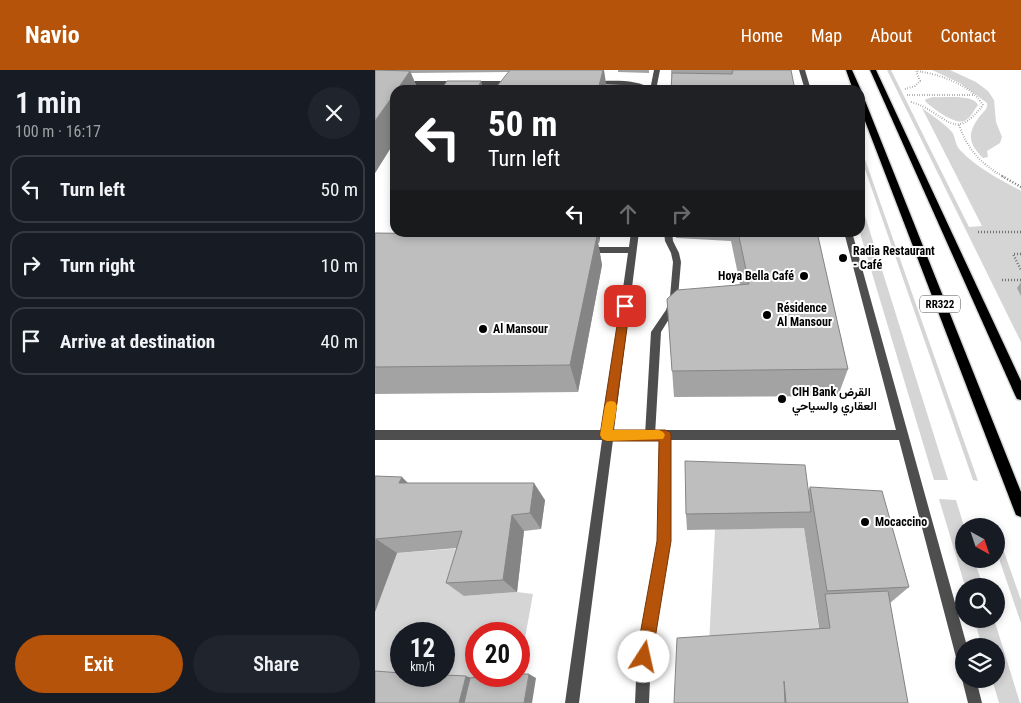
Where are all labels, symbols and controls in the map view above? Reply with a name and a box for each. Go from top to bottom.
text: Navio [25,21,80,49]
text: Home [741,25,783,46]
text: Map [811,25,842,46]
text: About [870,25,912,46]
text: Contact [940,25,996,46]
text: 1 min [15,85,81,120]
button: close [308,87,360,139]
text: 50 m [488,104,557,145]
icon: left [405,105,470,170]
text: 100 m · 16:17 [15,122,101,141]
text: Turn left [488,146,560,171]
icon: left [17,175,45,203]
text: Turn left [60,178,125,201]
text: 50 m [321,178,358,201]
icon: left [561,200,589,228]
icon: ahead [614,200,642,228]
icon: right [667,200,695,228]
place label: Radia Restaurant - Café [853,244,935,272]
icon: right [17,251,45,279]
marker: Radia Restaurant - Café [837,252,849,264]
text: Turn right [60,254,135,277]
text: 10 m [321,254,358,277]
place label: Hoya Bella Café [718,269,794,283]
marker: Hoya Bella Café [798,270,810,282]
pin [604,285,646,327]
icon: arrive [611,292,639,320]
road number: RR322 [920,295,960,312]
place label: Résidence Al Mansour [777,301,832,329]
marker: Résidence Al Mansour [761,309,773,321]
place label: Al Mansour [493,322,548,336]
marker: Al Mansour [477,323,489,335]
icon: arrive [17,327,45,355]
text: Arrive at destination [60,330,215,353]
text: 40 m [321,330,358,353]
place label: CIH Bank القرض العقاري والسياحي [792,385,877,416]
marker: CIH Bank القرض العقاري والسياحي [776,393,788,405]
place label: Mocaccino [875,515,927,529]
marker: Mocaccino [859,516,871,528]
north arrow [955,518,1005,568]
map controls [955,518,1005,688]
button: search [955,578,1005,628]
speed limit sign: 20 [465,622,530,687]
position arrow [617,630,669,682]
text: 12 [410,634,435,663]
button: Exit [15,635,183,693]
button: Share [193,635,360,693]
button: layers [955,638,1005,688]
text: km/h [410,660,435,674]

